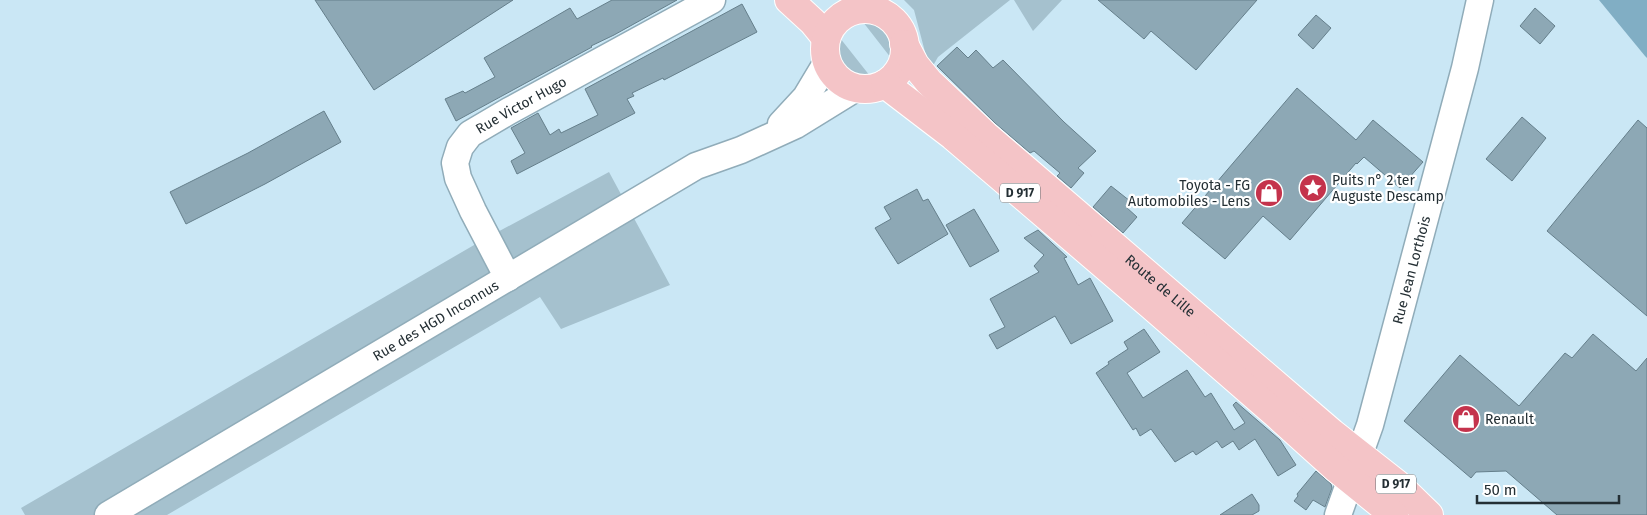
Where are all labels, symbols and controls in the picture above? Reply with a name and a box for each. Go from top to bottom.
street label: Rue Victor Hugo [473,73,569,137]
place label: Puits n° 2 ter Auguste Descamp [1332,172,1444,205]
place icon: Puits n° 2 ter Auguste Descamp [1298,173,1328,203]
place label: Toyota - FG Automobiles - Lens [1128,177,1250,210]
shop icon: Toyota - FG Automobiles - Lens [1254,178,1284,208]
road number: D 917 [1000,184,1040,202]
street label: Rue Jean Lorthois [1389,213,1434,326]
street label: Route de Lille [1122,251,1199,320]
street label: Rue des HGD Inconnus [370,276,502,364]
shop icon: Renault [1451,404,1481,434]
place label: Renault [1485,411,1535,428]
scale bar [1477,472,1620,504]
road number: D 917 [1376,474,1416,494]
text: 50 m [1484,481,1517,499]

